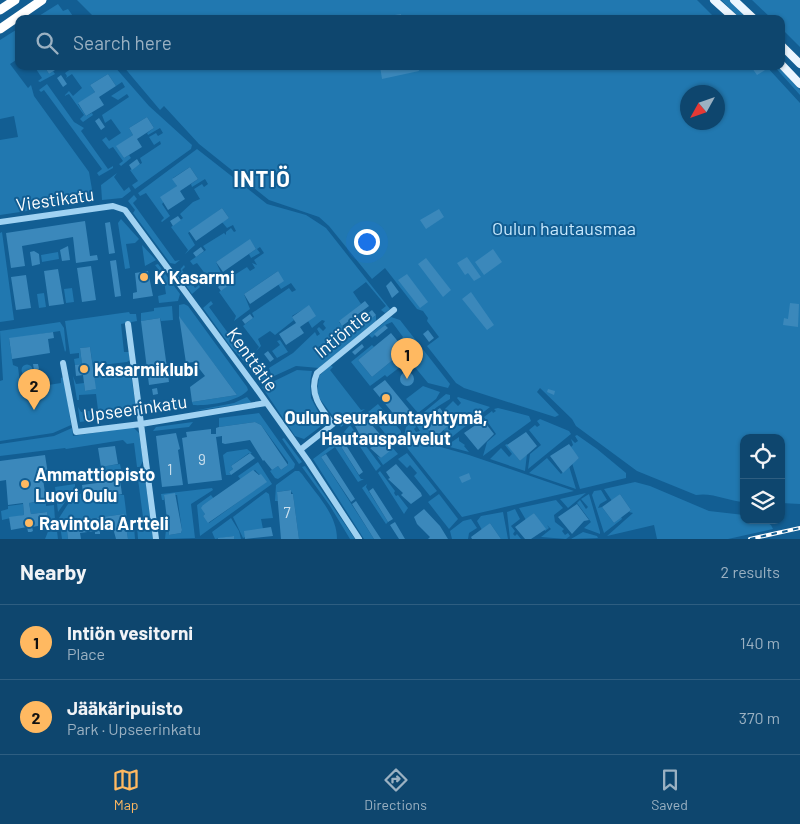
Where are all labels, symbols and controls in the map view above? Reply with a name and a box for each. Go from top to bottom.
search box [15,15,785,70]
icon: search [33,29,61,57]
text: Search here [73,31,172,54]
north arrow [680,85,725,130]
district label: INTIÖ [233,165,291,191]
street label: Viestikatu [15,183,95,215]
park label: Oulun hautausmaa [492,217,636,239]
your location [354,229,380,255]
place label: K Kasarmi [154,266,235,288]
marker: K Kasarmi [138,271,150,283]
street label: Intiöntie [310,304,374,362]
street label: Kenttätie [223,323,283,395]
pin: 1 [391,338,423,379]
place label: Kasarmiklubi [94,358,198,380]
marker: Kasarmiklubi [78,363,90,375]
pin: 2 [18,369,50,410]
street label: Upseerinkatu [82,390,188,426]
marker: Oulun seurakuntayhtymä, Hautauspalvelut [380,392,392,404]
place label: Oulun seurakuntayhtymä, Hautauspalvelut [285,406,487,449]
map controls [740,434,785,524]
button: locate [740,434,785,479]
house number: 9 [198,450,206,468]
house number: 1 [167,460,173,478]
place label: Ammattiopisto Luovi Oulu [35,463,155,506]
marker: Ammattiopisto Luovi Oulu [19,478,31,490]
button: layers [740,479,785,524]
house number: 7 [283,503,291,521]
place label: Ravintola Artteli [39,512,169,534]
marker: Ravintola Artteli [23,517,35,529]
text: Nearby [20,559,86,584]
text: 2 results [721,562,780,581]
text: Intiön vesitorni [67,621,193,644]
text: 1 [33,633,39,652]
text: 140 m [740,633,780,652]
text: Place [67,644,105,663]
text: Jääkäripuisto [67,696,183,719]
text: 2 [32,708,40,727]
text: 370 m [739,708,780,727]
text: Park · Upseerinkatu [67,719,201,738]
tab: Map [112,766,140,813]
tab: Directions [364,766,427,813]
tab: Saved [651,766,688,813]

